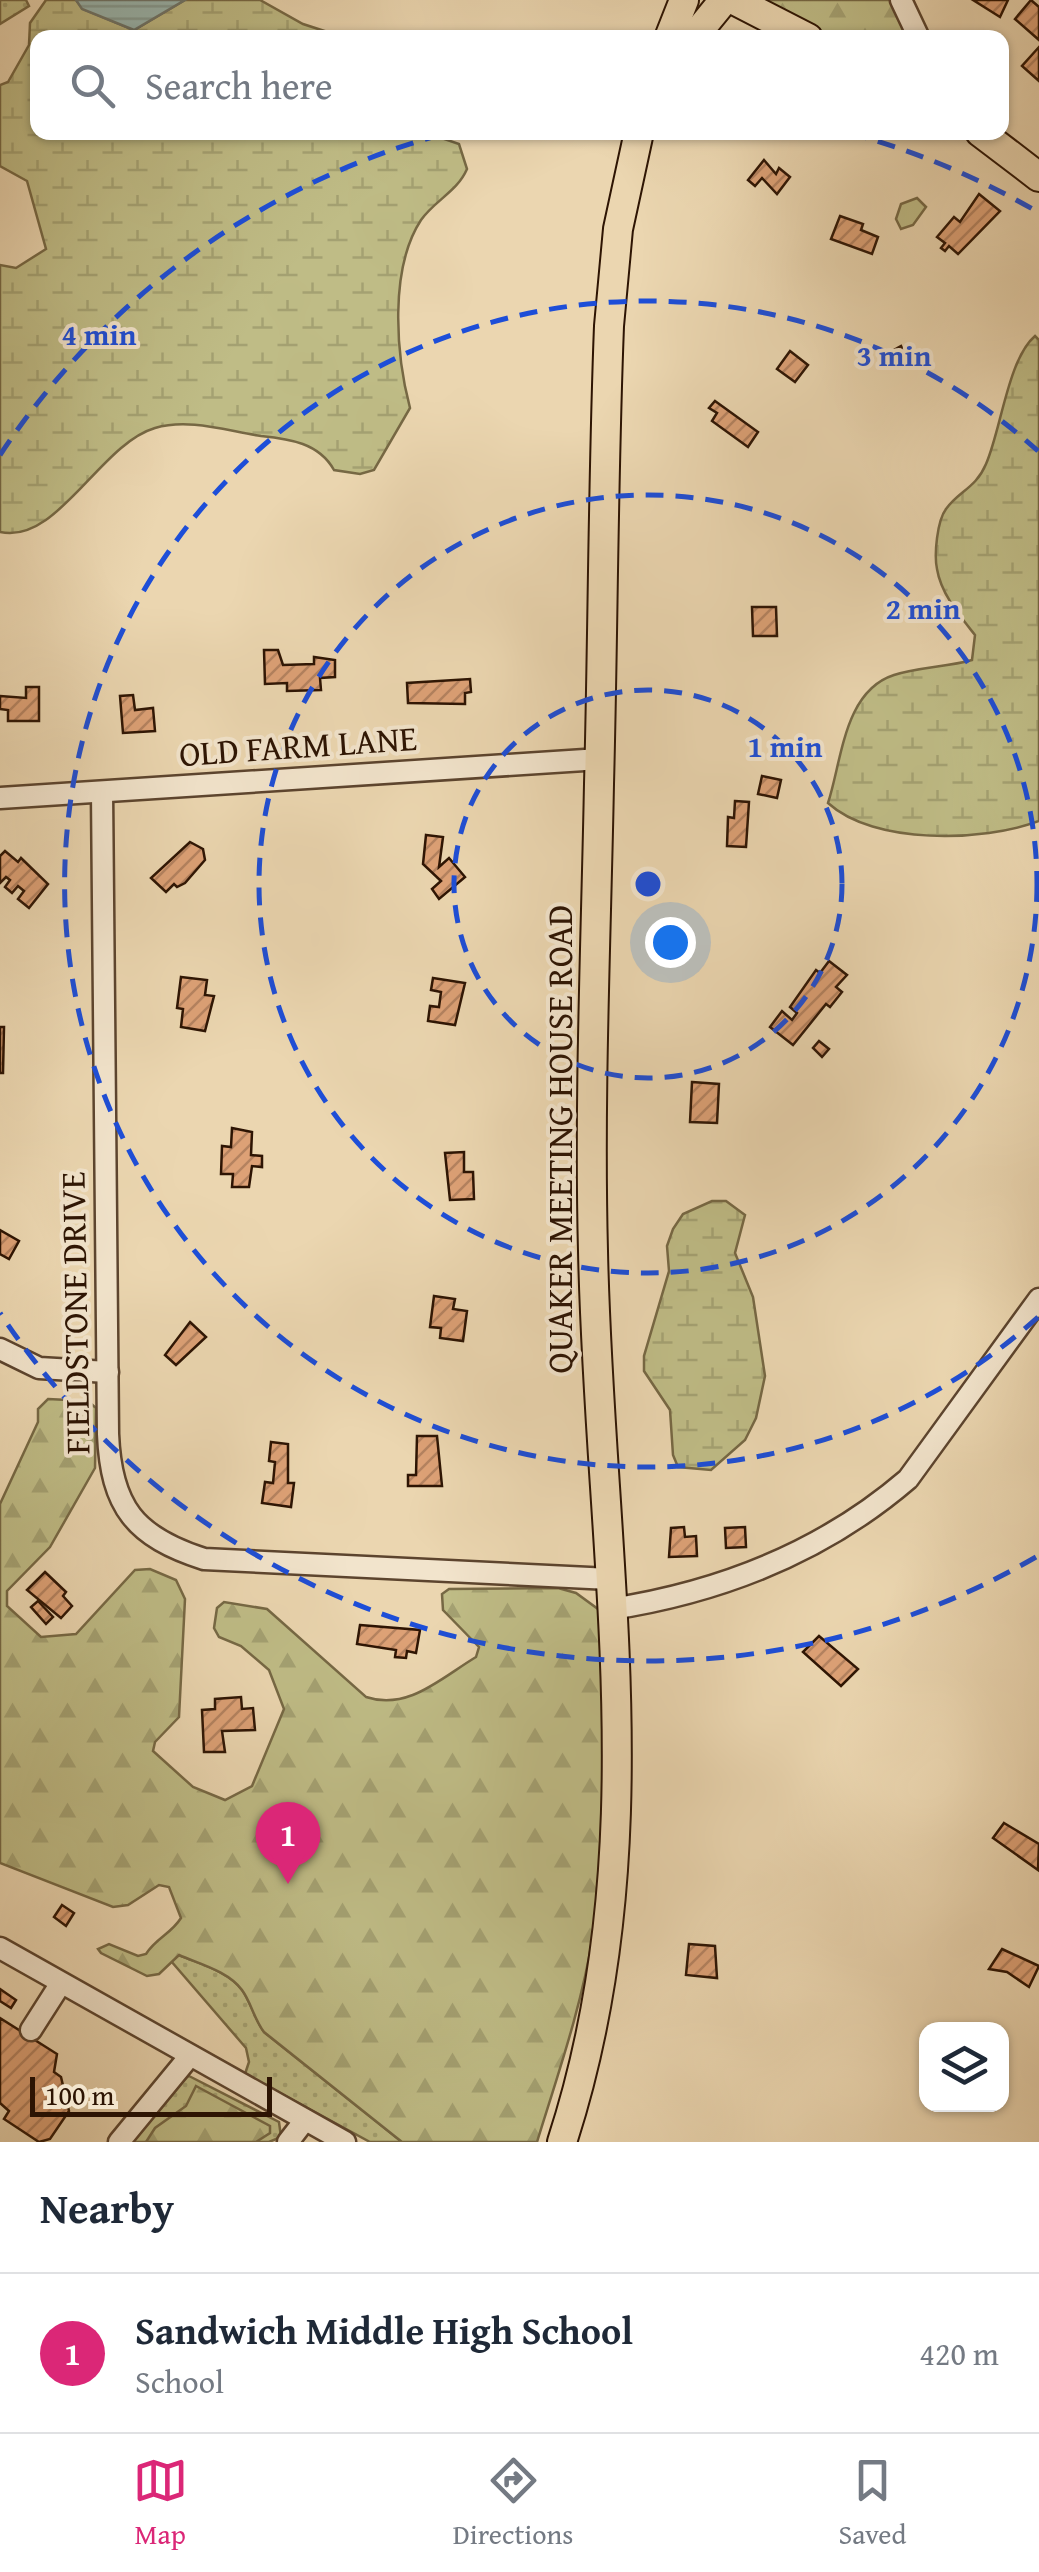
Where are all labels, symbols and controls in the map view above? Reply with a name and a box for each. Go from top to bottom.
search box [30,30,1009,140]
text: Search here [145,57,333,113]
icon: search [65,58,120,113]
text: 4 min [62,312,137,356]
text: 3 min [857,333,932,377]
text: 2 min [886,586,961,630]
street label: OLD FARM LANE [177,712,419,779]
text: 1 min [748,724,823,768]
centre of rings [630,866,666,902]
street label: QUAKER MEETING HOUSE ROAD [534,905,585,1373]
your location [645,917,696,968]
street label: FIELDSTONE DRIVE [47,1171,102,1455]
pin: 1 [256,1802,320,1884]
map controls [919,2022,1009,2112]
button: layers [919,2022,1009,2112]
scale bar [30,2072,272,2116]
text: 100 m [45,2074,114,2115]
text: Nearby [40,2177,174,2238]
text: Sandwich Middle High School [135,2302,633,2358]
text: 1 [64,2330,81,2377]
text: 420 m [920,2330,999,2377]
text: School [135,2358,224,2405]
tab: Map [133,2453,188,2554]
tab: Directions [453,2453,573,2554]
tab: Saved [839,2453,906,2554]

